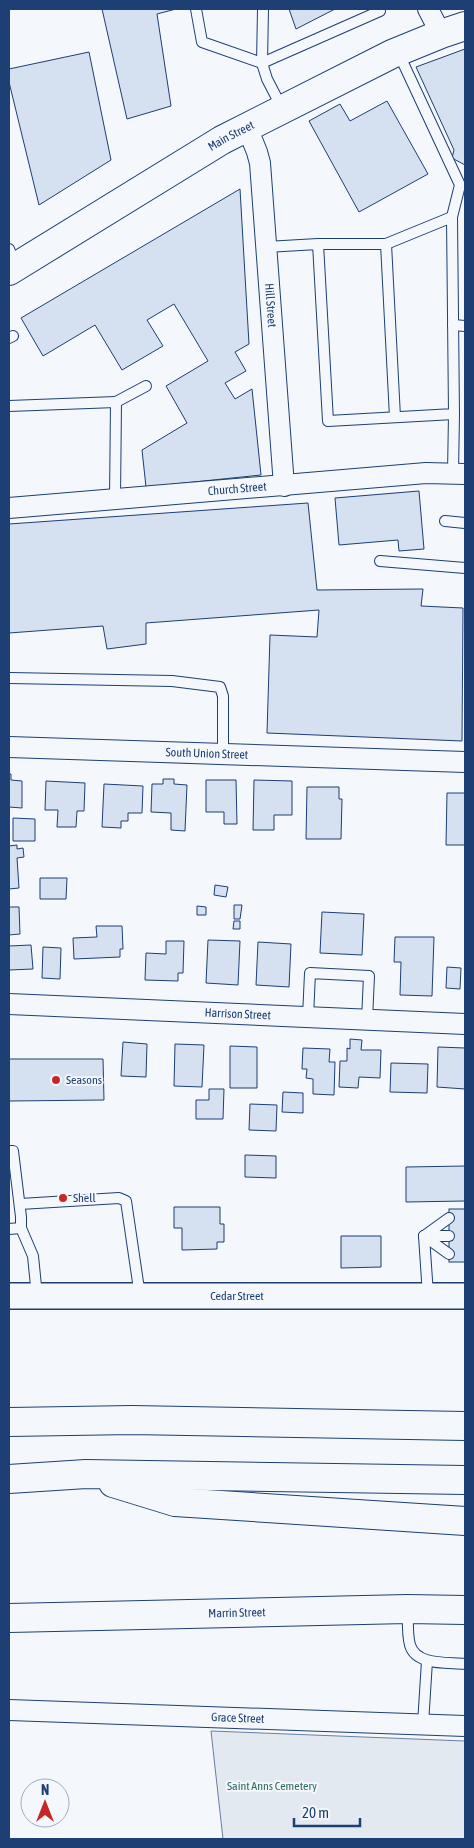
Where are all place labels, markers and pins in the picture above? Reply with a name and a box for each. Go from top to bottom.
place label: Seasons [66,1073,102,1087]
marker: Seasons [50,1074,62,1086]
place label: Shell [73,1191,96,1205]
marker: Shell [57,1192,69,1204]

